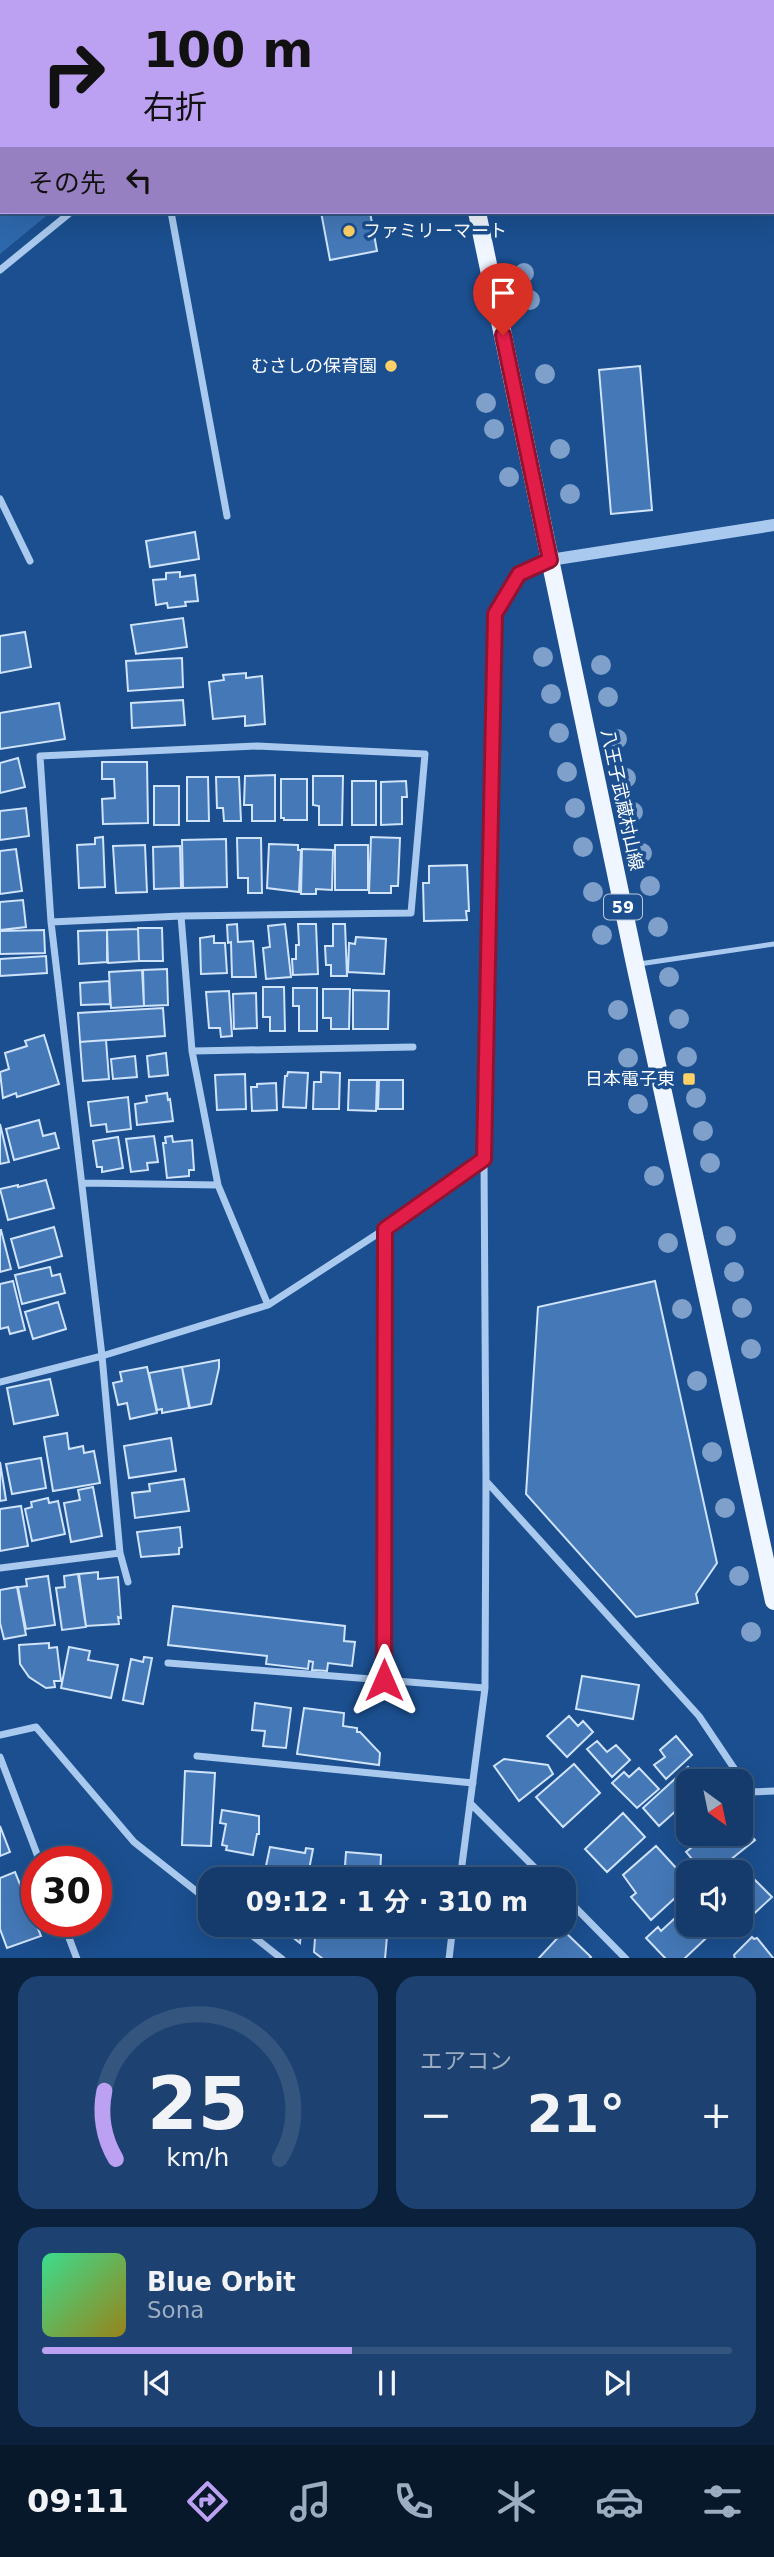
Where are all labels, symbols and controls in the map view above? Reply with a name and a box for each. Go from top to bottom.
text: 100 m [143,22,313,79]
icon: right [28,28,119,119]
text: 右折 [143,88,207,126]
icon: left [120,161,158,199]
text: その先 [28,168,106,198]
place label: ファミリーマート [363,220,507,241]
marker: ファミリーマート [341,223,357,239]
pin [473,263,533,335]
icon: arrive [484,274,522,312]
place label: むさしの保育園 [251,355,377,376]
marker: むさしの保育園 [383,358,399,374]
street label: 八王子武蔵村山線 [597,727,648,873]
road number: 59 [604,894,642,920]
place label: 日本電子東 [585,1068,675,1089]
marker: 日本電子東 [681,1071,697,1087]
position arrow [347,1643,421,1717]
north arrow [676,1769,752,1846]
map controls [676,1769,753,1937]
speed limit sign: 30 [21,1846,112,1937]
button: sound [676,1860,753,1937]
text: 09:12 · 1 分 · 310 m [246,1887,528,1917]
text: エアコン [420,2048,512,2074]
text: 25 [147,2061,249,2146]
text: 21° [527,2084,625,2144]
text: − [420,2093,452,2137]
text: + [700,2093,732,2137]
text: km/h [166,2142,230,2171]
text: Blue Orbit [147,2267,296,2297]
text: Sona [147,2297,204,2323]
icon: previous [138,2364,176,2402]
icon: pause [368,2364,406,2402]
icon: next [598,2364,636,2402]
icon: directions [183,2477,232,2526]
icon: music [286,2477,335,2526]
icon: phone [389,2477,438,2526]
icon: climate [492,2477,541,2526]
icon: car [595,2477,644,2526]
icon: filters [698,2477,747,2526]
text: 09:11 [27,2482,129,2520]

